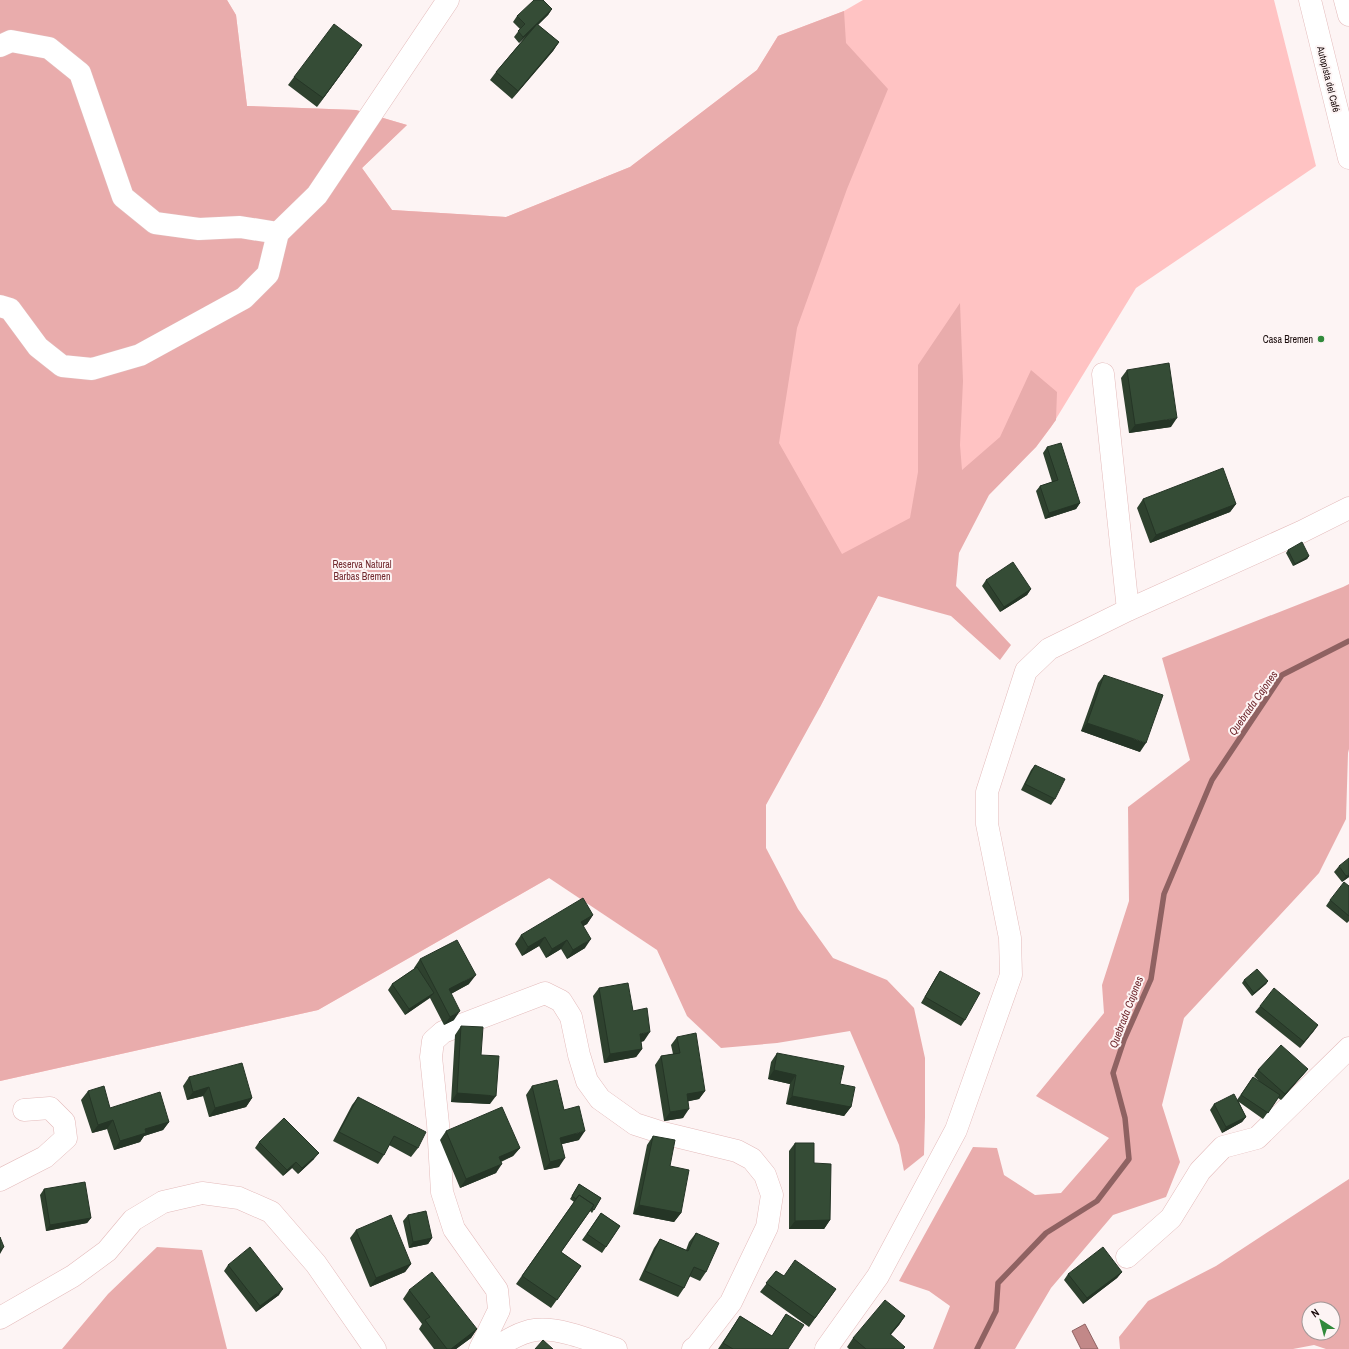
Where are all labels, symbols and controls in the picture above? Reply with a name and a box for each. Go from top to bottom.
street label: Autopista del Café [1314,44,1343,114]
place label: Casa Bremen [1263,333,1313,346]
marker: Casa Bremen [1316,334,1326,344]
park label: Reserva Natural Barbas Bremen [332,558,392,583]
water label: Quebrada Cajones [1226,668,1281,738]
water label: Quebrada Cajones [1106,974,1146,1050]
north arrow [1301,1301,1341,1341]
text: N [1308,1305,1322,1320]

